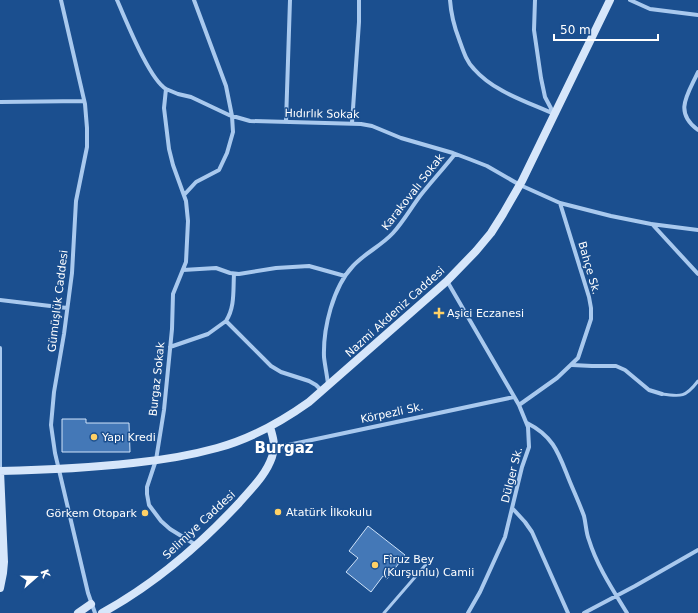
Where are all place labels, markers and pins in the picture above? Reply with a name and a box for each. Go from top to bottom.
place label: Aşici Eczanesi [447,307,524,320]
marker: Aşici Eczanesi [434,308,444,318]
place label: Yapı Kredi [101,431,156,444]
marker: Yapı Kredi [89,432,99,442]
place label: Atatürk İlkokulu [286,506,372,519]
place label: Görkem Otopark [46,507,138,520]
marker: Atatürk İlkokulu [273,507,283,517]
marker: Görkem Otopark [140,508,150,518]
place label: Fîruz Bey (Kurşunlu) Camii [383,553,474,579]
marker: Fîruz Bey (Kurşunlu) Camii [370,560,380,570]

